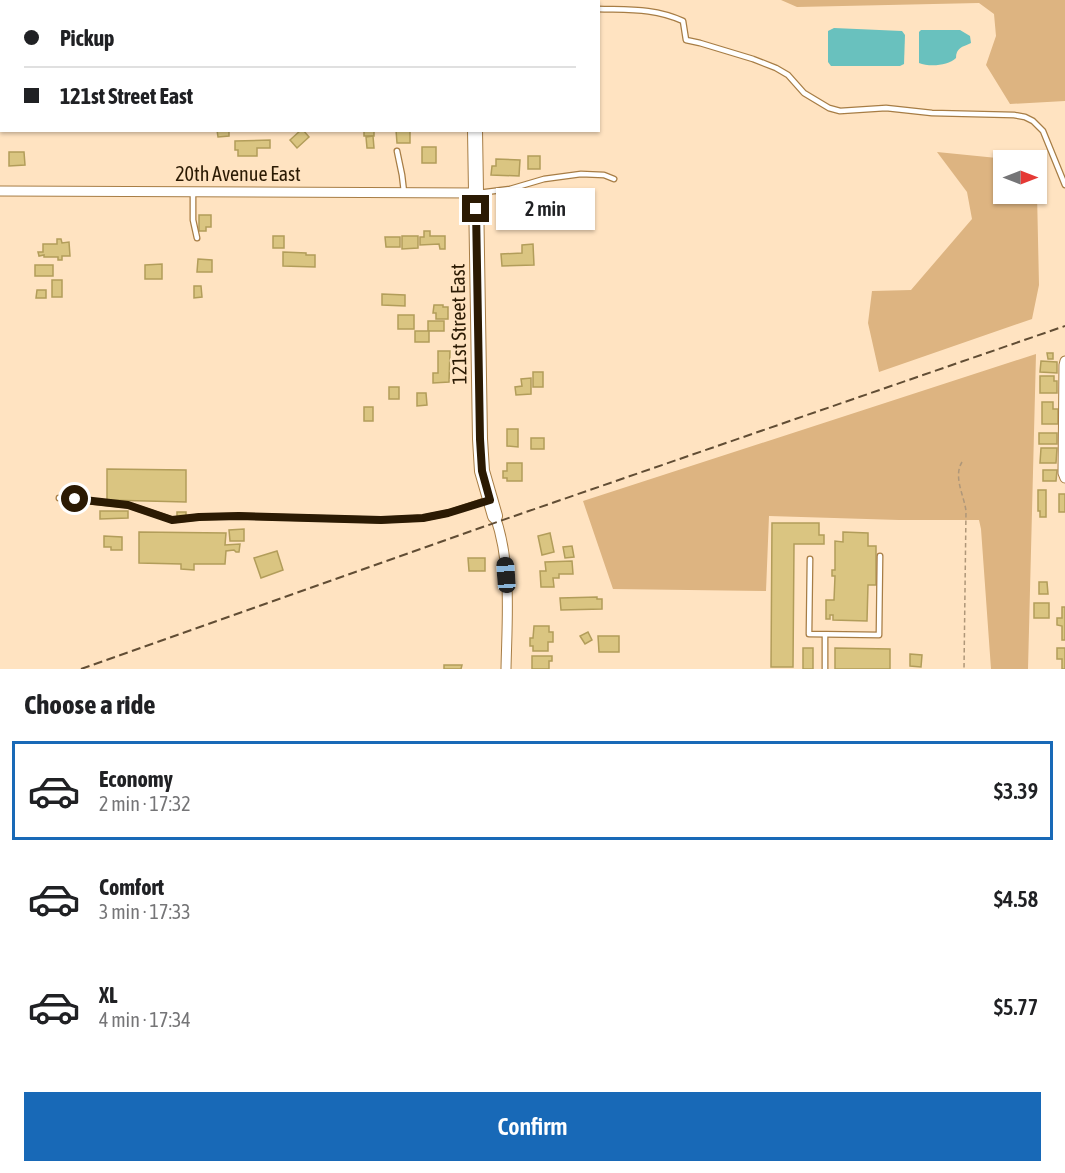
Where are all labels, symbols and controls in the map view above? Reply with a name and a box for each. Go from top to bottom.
text: Pickup [60,25,115,51]
text: 121st Street East [60,83,193,109]
north arrow [993,150,1047,204]
map controls [993,150,1047,204]
street label: 20th Avenue East [175,162,301,185]
callout: 2 min [497,188,596,230]
route end [462,195,489,222]
text: 2 min [525,197,566,220]
street label: 121st Street East [445,263,471,385]
route start [61,485,88,512]
car [496,556,516,594]
text: Choose a ride [24,689,156,720]
icon: car [27,764,81,818]
text: Economy [99,766,173,792]
text: $3.39 [994,778,1038,804]
text: 2 min · 17:32 [99,792,191,815]
icon: car [27,872,81,926]
text: Comfort [99,874,164,900]
text: $4.58 [994,886,1038,912]
text: 3 min · 17:33 [99,900,191,923]
icon: car [27,980,81,1034]
text: XL [99,982,117,1008]
text: $5.77 [994,994,1038,1020]
text: 4 min · 17:34 [99,1008,191,1031]
button: Confirm [24,1092,1041,1161]

